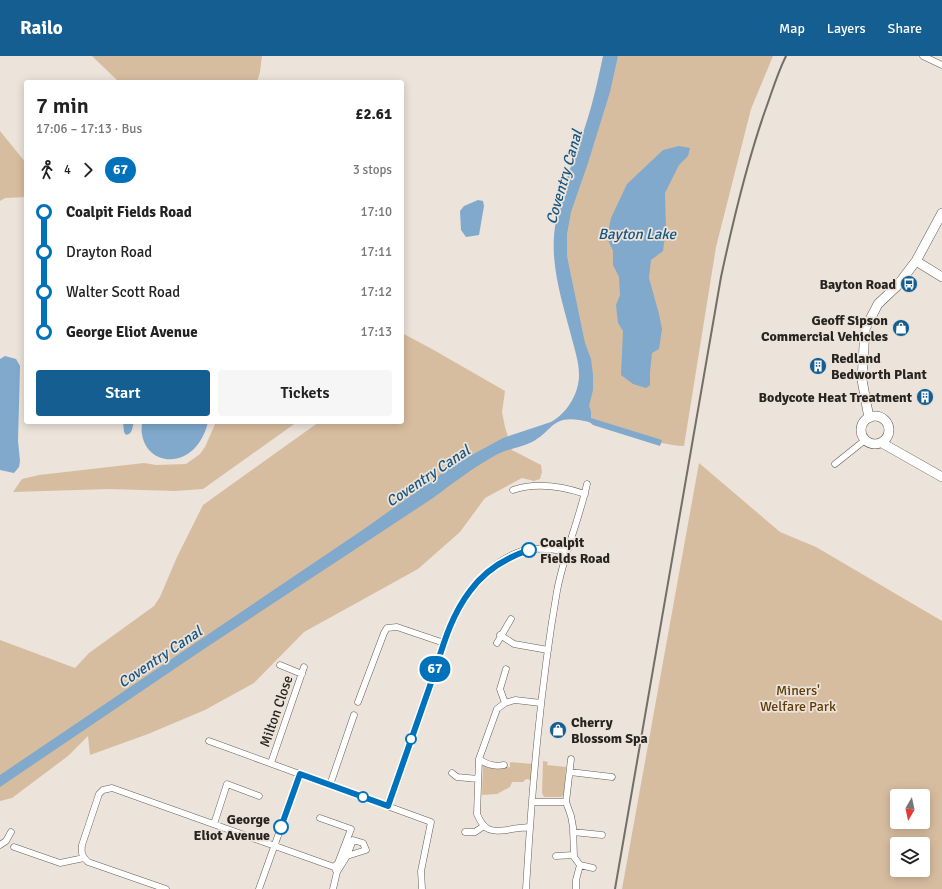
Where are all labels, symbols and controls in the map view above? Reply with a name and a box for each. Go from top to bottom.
text: Railo [20,16,63,40]
text: Map [779,20,805,37]
text: Layers [827,20,866,37]
text: Share [888,20,922,37]
text: 7 min [36,92,89,119]
text: £2.61 [355,105,392,123]
text: 17:06 – 17:13 · Bus [36,121,142,137]
water label: Coventry Canal [542,126,586,226]
icon: walk [36,159,58,181]
icon: forward [77,159,99,181]
text: 67 [113,161,128,178]
text: 4 [64,162,71,178]
text: 3 stops [353,162,392,178]
text: Coalpit Fields Road [66,203,192,221]
text: 17:10 [360,204,392,220]
water label: Bayton Lake [598,225,678,243]
text: Drayton Road [66,243,152,261]
text: 17:11 [360,244,392,260]
bus stop icon: Bayton Road [899,274,919,294]
place label: Bayton Road [819,276,896,293]
text: Walter Scott Road [66,283,180,301]
text: 17:12 [360,284,392,300]
place label: Geoff Sipson Commercial Vehicles [761,312,888,345]
shop icon: Geoff Sipson Commercial Vehicles [891,318,911,338]
text: George Eliot Avenue [66,323,198,341]
text: 17:13 [360,324,392,340]
place label: Redland Bedworth Plant [831,350,927,383]
building icon: Redland Bedworth Plant [808,356,828,376]
button: Start [36,370,210,416]
button: Tickets [218,370,392,416]
building icon: Bodycote Heat Treatment [915,387,935,407]
place label: Bodycote Heat Treatment [759,389,913,406]
water label: Coventry Canal [383,440,475,511]
place label: Coalpit Fields Road [540,534,611,567]
marker: Coalpit Fields Road [521,542,537,558]
water label: Coventry Canal [115,621,207,692]
line badge: 67 [417,656,453,682]
text: 67 [427,660,443,677]
street label: Milton Close [256,673,297,749]
park label: Miners' Welfare Park [760,682,836,715]
place label: Cherry Blossom Spa [571,714,648,747]
shop icon: Cherry Blossom Spa [548,720,568,740]
unlabelled marker [405,733,417,745]
north arrow [890,789,930,829]
map controls [890,789,930,877]
unlabelled marker [357,791,369,803]
place label: George Eliot Avenue [194,811,270,844]
marker: George Eliot Avenue [273,819,289,835]
button: layers [890,837,930,877]

